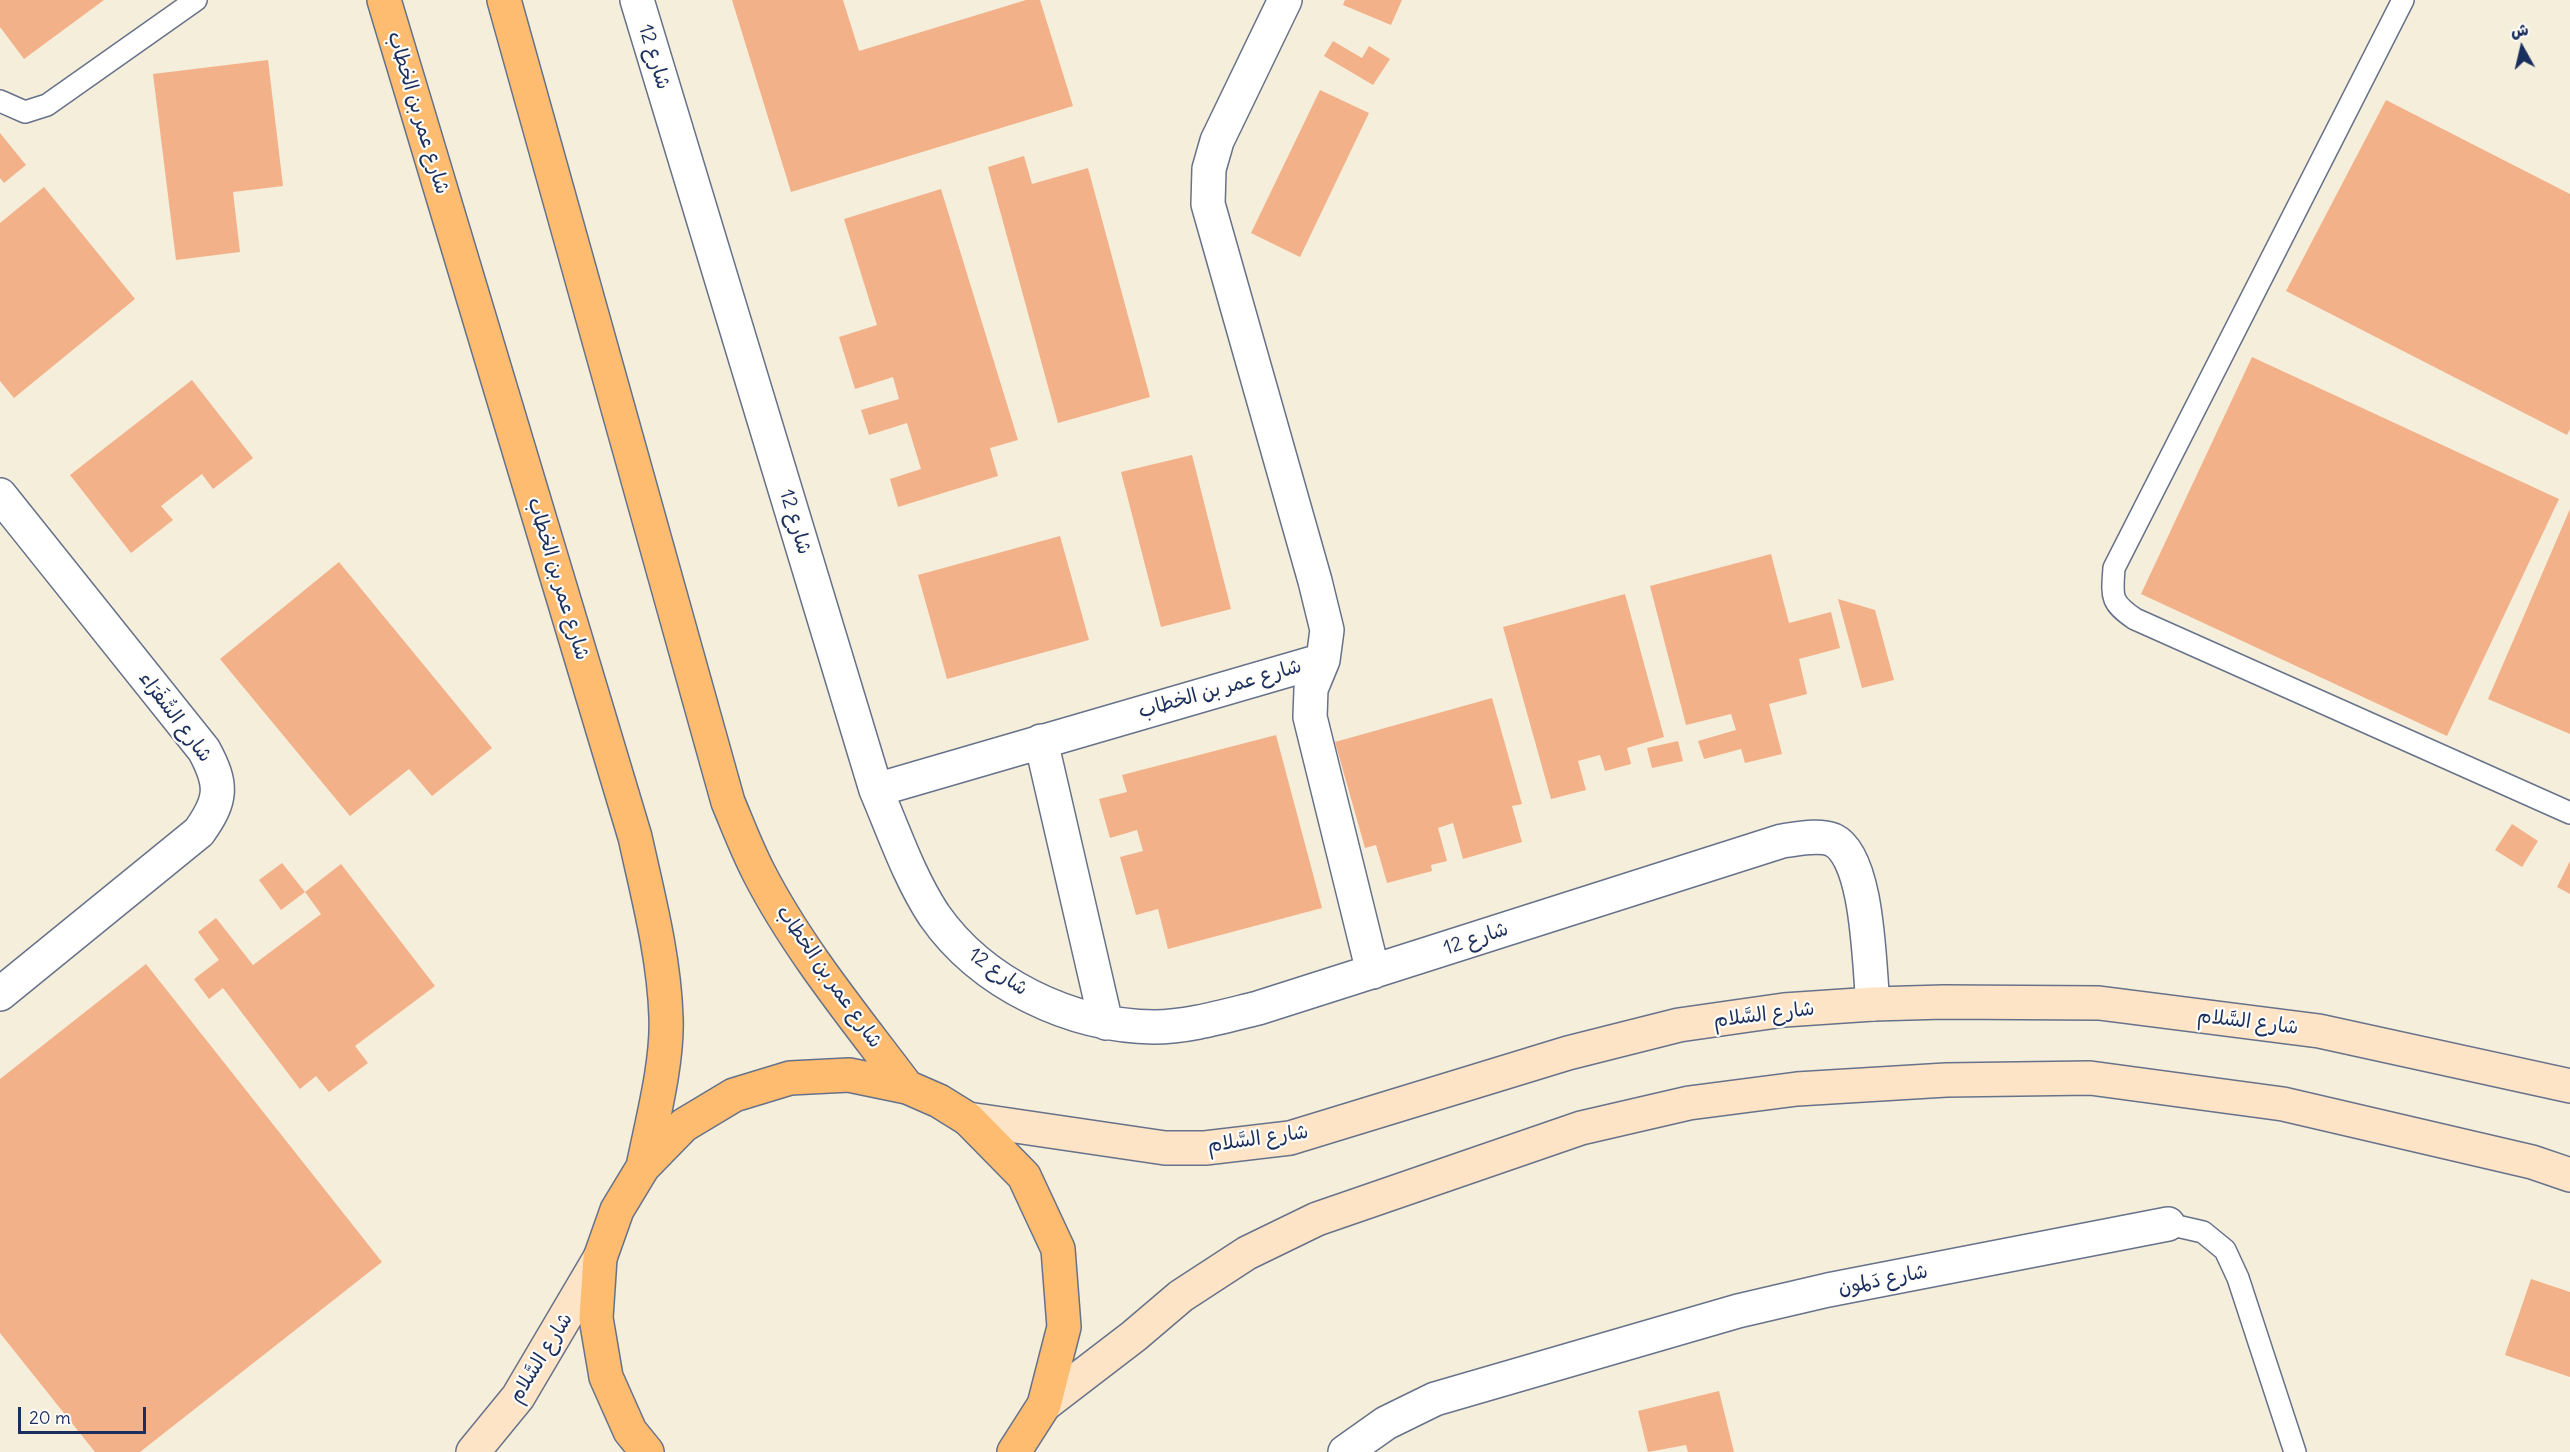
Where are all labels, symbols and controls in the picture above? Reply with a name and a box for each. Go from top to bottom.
north arrow [2492,18,2552,78]
text: ش [2509,19,2530,41]
street label: شارع 12 [633,21,675,93]
street label: شارع عمر بن الخطاب [382,29,454,197]
street label: شارع 12 [774,486,816,558]
street label: شارع عمر بن الخطاب [522,495,594,663]
street label: شارع عمر بن الخطاب [1136,654,1304,724]
street label: شارع السُّفَرَاء [133,667,217,767]
street label: شارع عمر بن الخطاب [771,901,887,1053]
street label: شارع 12 [1440,917,1512,961]
street label: شارع 12 [964,943,1032,1001]
street label: شارع السَّلام [1712,997,1816,1033]
street label: شارع السَّلام [2196,1004,2300,1040]
street label: شارع السَّلام [1206,1120,1310,1158]
street label: شارع دَلمون [1836,1260,1930,1300]
street label: شارع السَّلام [504,1309,578,1407]
scale bar [21,1395,148,1433]
text: 20 m [29,1406,71,1429]

